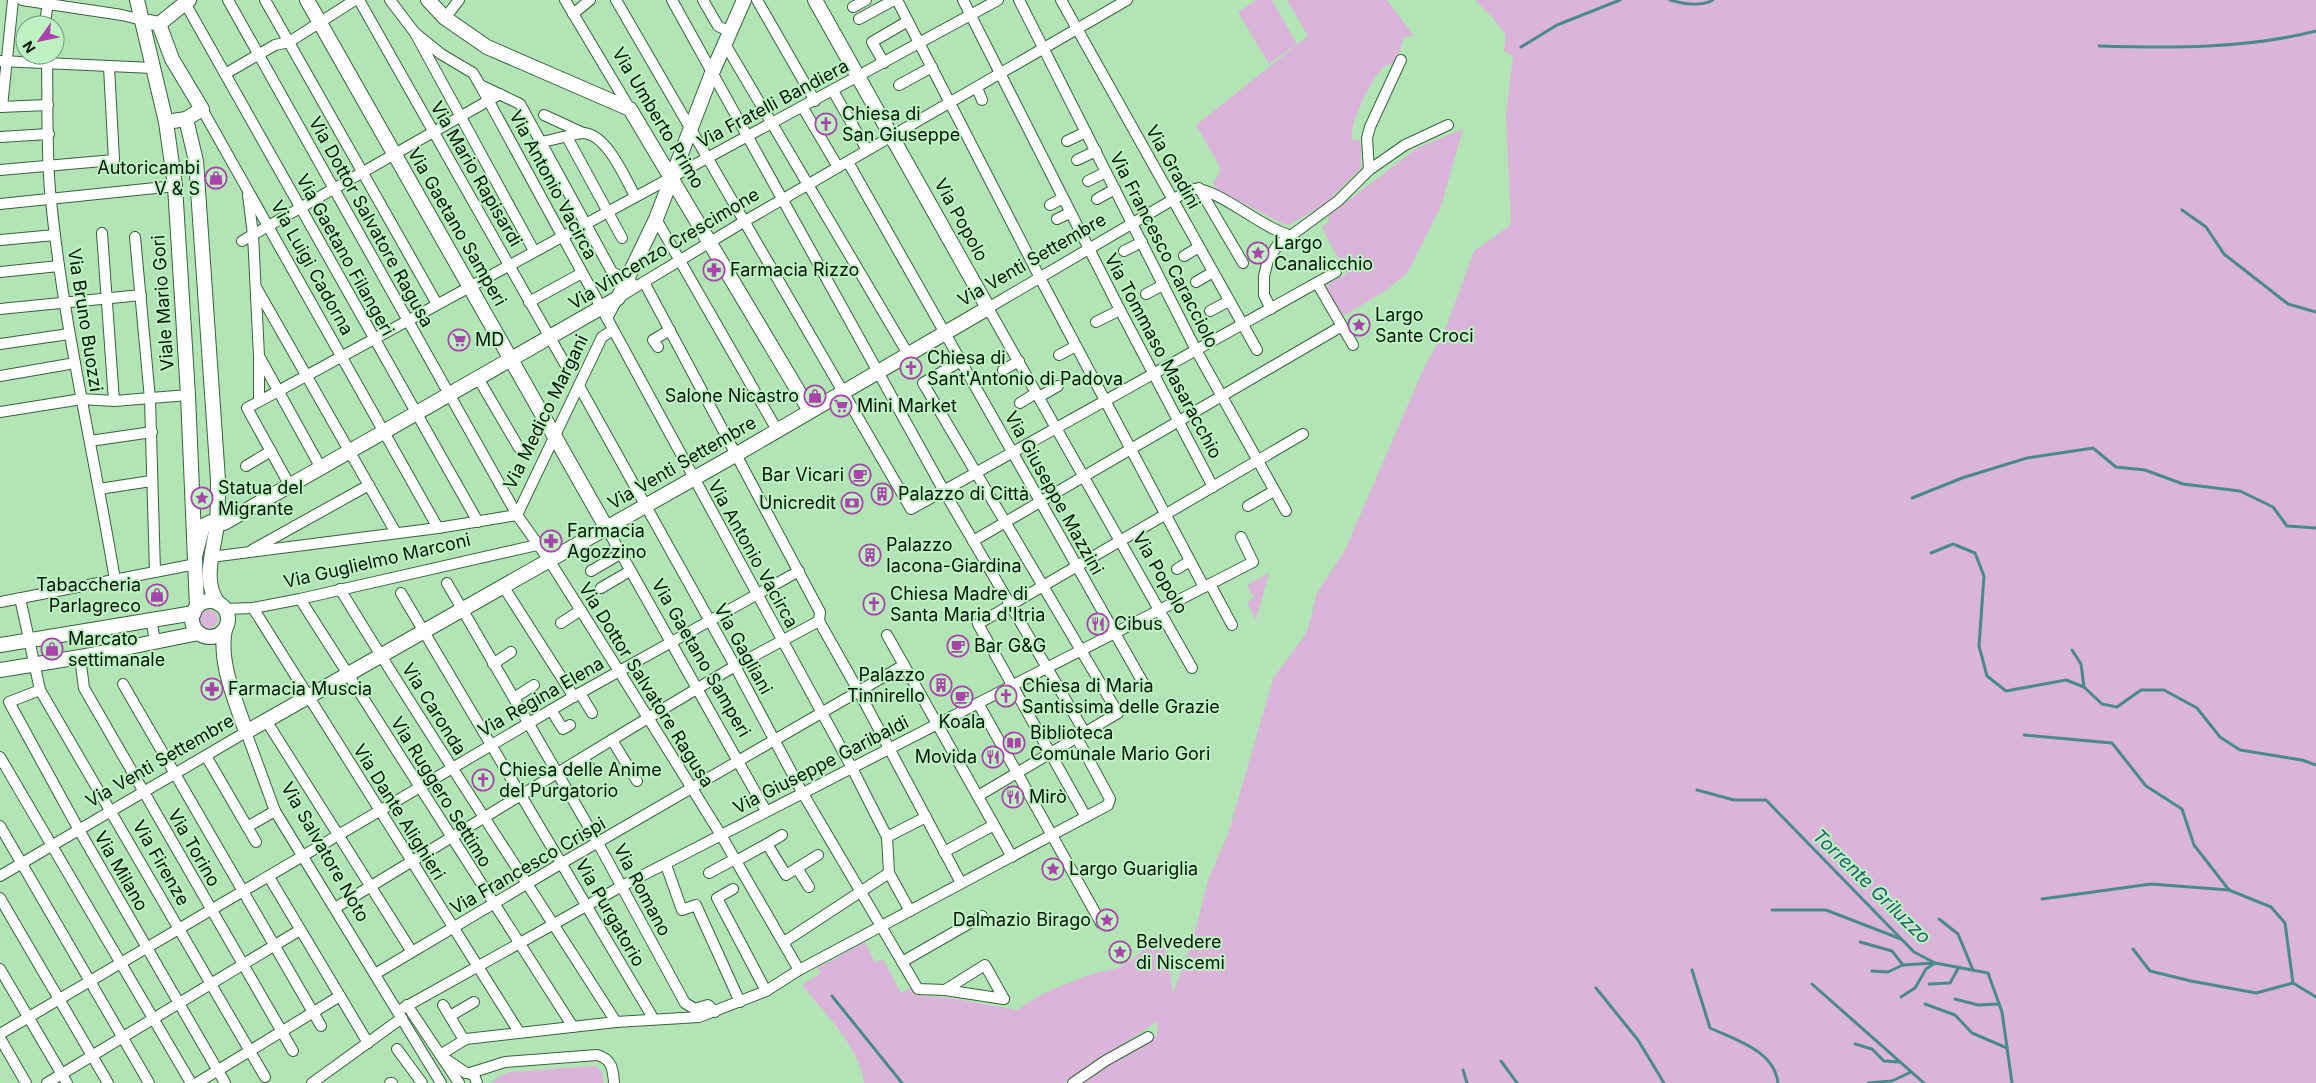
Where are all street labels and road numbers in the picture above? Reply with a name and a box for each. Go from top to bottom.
street label: Via Umberto Primo [608,43,709,192]
street label: Via Fratelli Bandiera [693,55,852,152]
street label: Via Mario Rapisardi [426,97,527,250]
street label: Via Antonio Vacirca [505,107,602,263]
street label: Via Dottor Salvatore Ragusa [305,113,438,331]
street label: Via Gradini [1142,121,1205,212]
street label: Via Gaetano Samperi [404,144,511,309]
street label: Via Francesco Caracciolo [1106,148,1223,351]
street label: Via Gaetano Filangeri [292,170,399,339]
street label: Via Popolo [930,175,993,265]
street label: Via Vincenzo Crescimone [565,183,763,314]
street label: Via Luigi Cadorna [267,197,358,339]
street label: Via Venti Settembre [954,209,1109,311]
street label: Viale Mario Gori [147,234,178,372]
street label: Via Bruno Buozzi [64,247,107,393]
street label: Via Tommaso Masaracchio [1100,250,1227,462]
street label: Via Medico Margani [499,331,592,492]
street label: Via Giuseppe Mazzini [1001,407,1108,578]
street label: Via Venti Settembre [604,412,759,514]
street label: Via Antonio Vacirca [704,476,803,631]
street label: Via Popolo [1129,528,1192,617]
street label: Via Guglielmo Marconi [281,529,472,592]
street label: Via Gaetano Samperi [648,575,755,740]
street label: Via Dottor Salvatore Ragusa [575,579,718,791]
street label: Via Gagliani [710,600,777,698]
street label: Via Regina Elena [474,652,607,741]
street label: Via Caronda [398,659,471,759]
street label: Via Venti Settembre [82,710,237,812]
street label: Via Giuseppe Garibaldi [730,711,912,818]
street label: Via Ruggero Settimo [387,713,496,871]
street label: Via Dante Alighieri [349,740,450,883]
street label: Via Salvatore Noto [277,778,374,925]
street label: Via Torino [164,805,225,890]
street label: Via Francesco Crispi [447,813,609,919]
street label: Via Firenze [129,816,194,909]
street label: Via Milano [90,827,153,914]
street label: Via Romano [609,840,676,939]
street label: Via Purgatorio [571,855,650,970]

